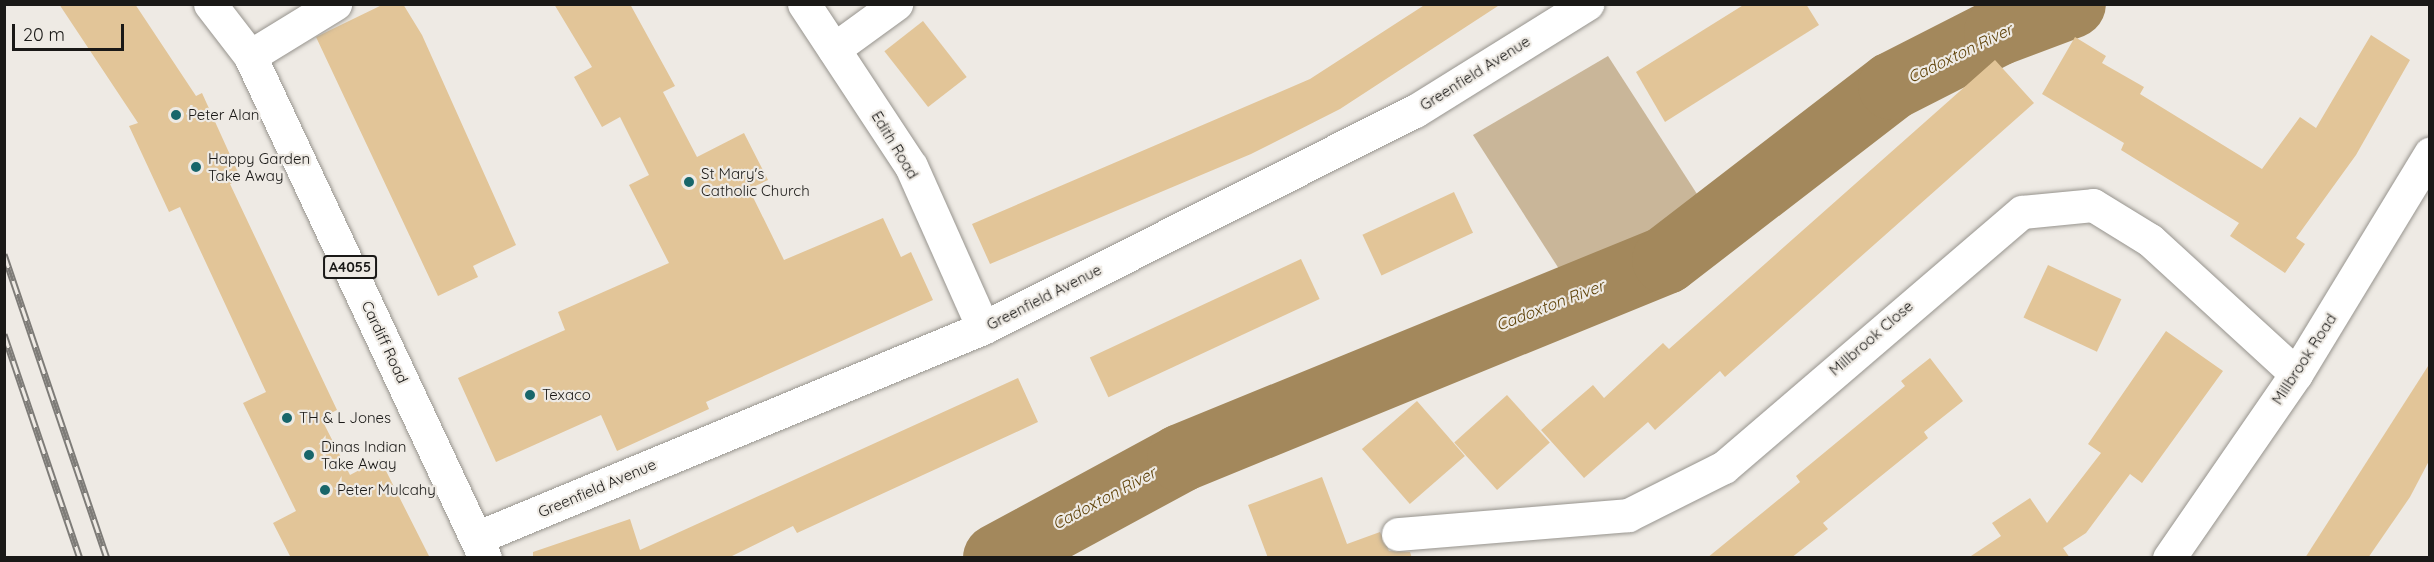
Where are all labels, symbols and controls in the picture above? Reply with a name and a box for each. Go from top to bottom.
scale bar [15,12,128,50]
water label: Cadoxton River [1904,19,2016,87]
text: 20 m [23,23,65,46]
street label: Greenfield Avenue [1417,32,1533,114]
place label: Peter Alan [188,106,260,124]
marker: Peter Alan [169,108,183,122]
street label: Edith Road [868,108,922,182]
place label: Happy Garden Take Away [208,149,310,184]
marker: Happy Garden Take Away [189,160,203,174]
place label: St Mary's Catholic Church [701,164,810,199]
marker: St Mary's Catholic Church [682,175,696,189]
road number: A4055 [323,256,377,278]
street label: Greenfield Avenue [984,260,1104,334]
water label: Cadoxton River [1493,276,1607,334]
street label: Millbrook Close [1825,297,1917,379]
street label: Cardiff Road [358,298,412,386]
street label: Millbrook Road [2268,310,2340,408]
place label: Texaco [542,386,591,404]
marker: Texaco [523,388,537,402]
place label: TH & L Jones [299,409,391,427]
marker: TH & L Jones [280,411,294,425]
place label: Dinas Indian Take Away [321,437,406,472]
marker: Dinas Indian Take Away [302,448,316,462]
street label: Greenfield Avenue [535,455,659,521]
water label: Cadoxton River [1049,463,1159,533]
place label: Peter Mulcahy [337,481,436,499]
marker: Peter Mulcahy [318,483,332,497]

